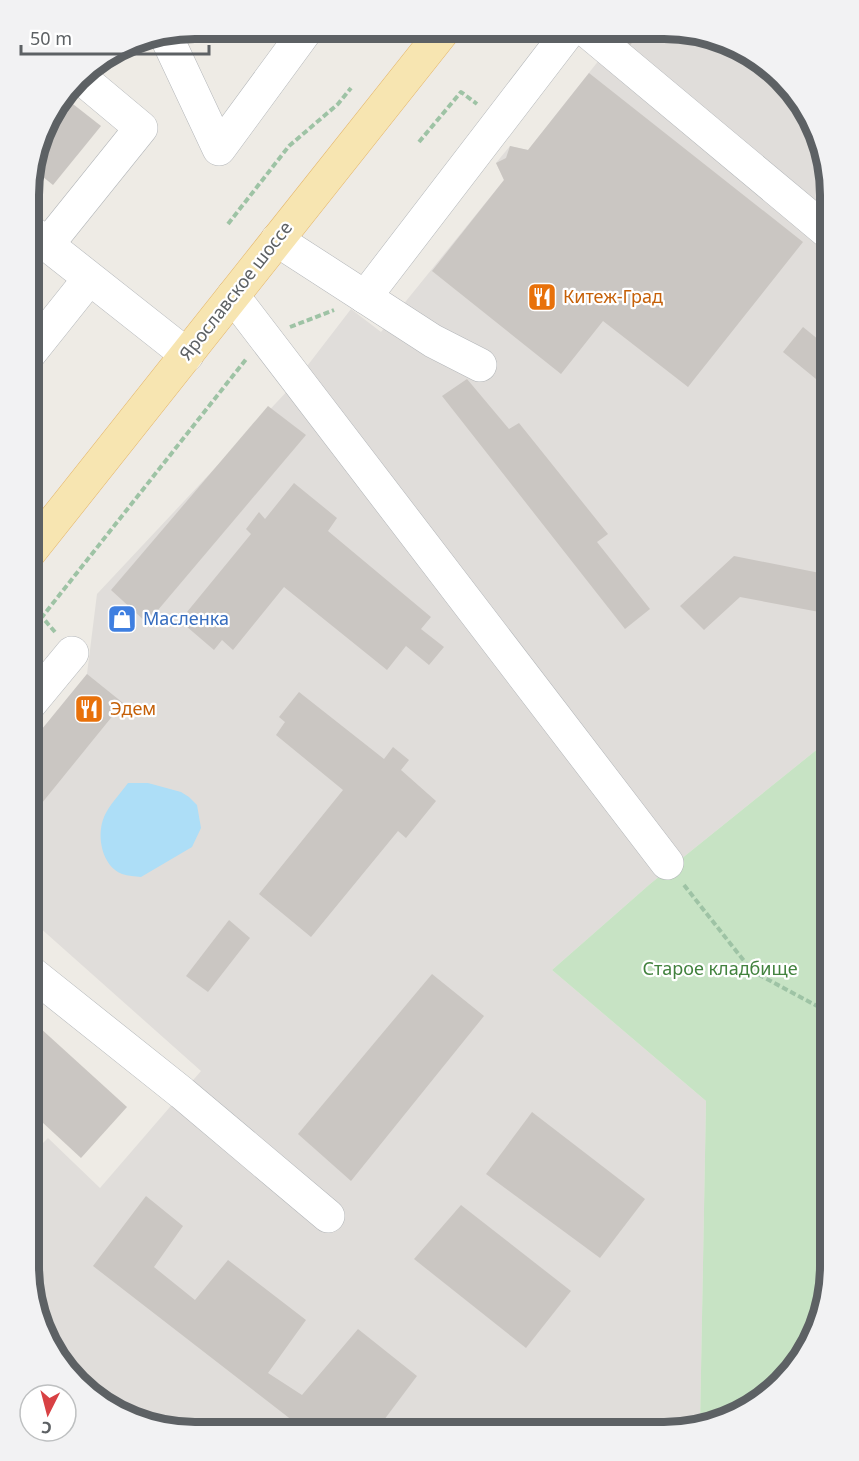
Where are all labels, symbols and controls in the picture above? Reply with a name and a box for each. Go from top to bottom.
scale bar [21,18,208,56]
text: 50 m [30,26,72,50]
street label: Ярославское шоссе [173,216,297,365]
restaurant icon: Китеж-Град [526,281,558,313]
place label: Китеж-Град [563,284,663,308]
shop icon: Масленка [106,603,138,635]
place label: Масленка [143,606,229,630]
restaurant icon: Эдем [73,693,105,725]
place label: Эдем [110,696,156,720]
park label: Старое кладбище [642,956,798,980]
north arrow [18,1383,78,1443]
text: С [40,1416,53,1439]

